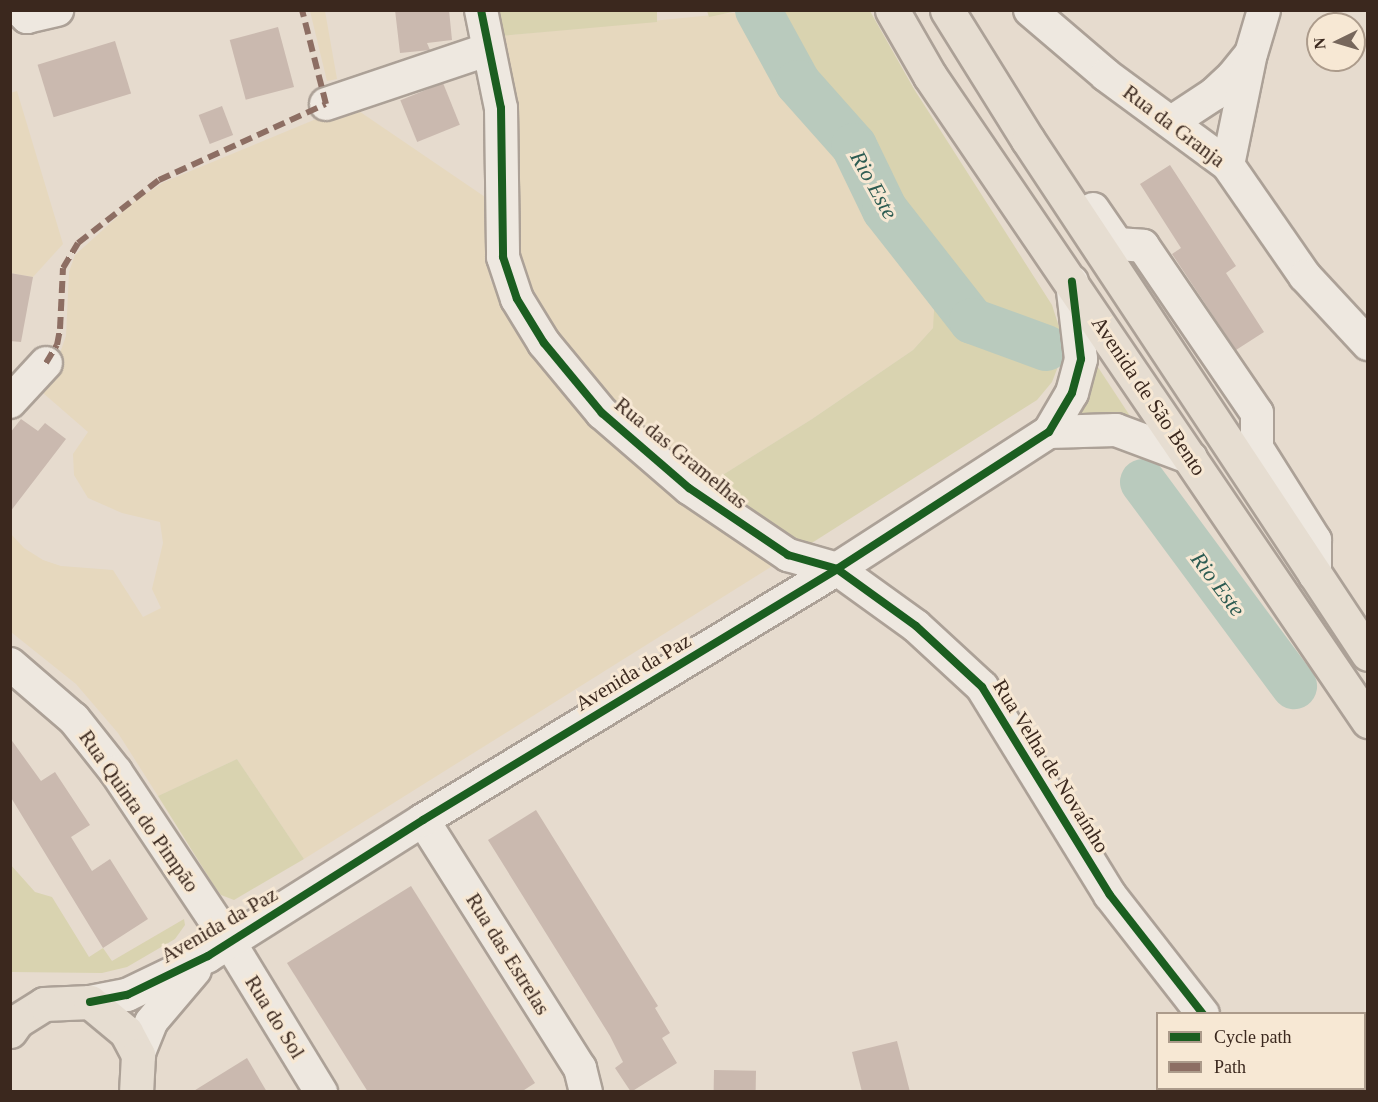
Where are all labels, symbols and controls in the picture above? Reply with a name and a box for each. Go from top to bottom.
north arrow [1306,12,1366,72]
text: N [1311,37,1329,50]
street label: Rua da Granja [1118,79,1230,173]
water label: Rio Este [845,146,903,224]
street label: Avenida de São Bento [1086,312,1212,480]
street label: Rua das Gramelhas [610,392,752,514]
water label: Rio Este [1185,547,1251,621]
street label: Avenida da Paz [571,628,695,716]
street label: Rua Velha de Novaínho [987,675,1115,857]
street label: Rua Quinta do Pimpão [74,725,204,897]
street label: Avenida da Paz [156,882,282,968]
street label: Rua das Estrelas [461,888,555,1020]
street label: Rua do Sol [240,971,310,1063]
legend [1156,1012,1366,1090]
text: Cycle path [1214,1027,1291,1047]
text: Path [1214,1057,1246,1077]

